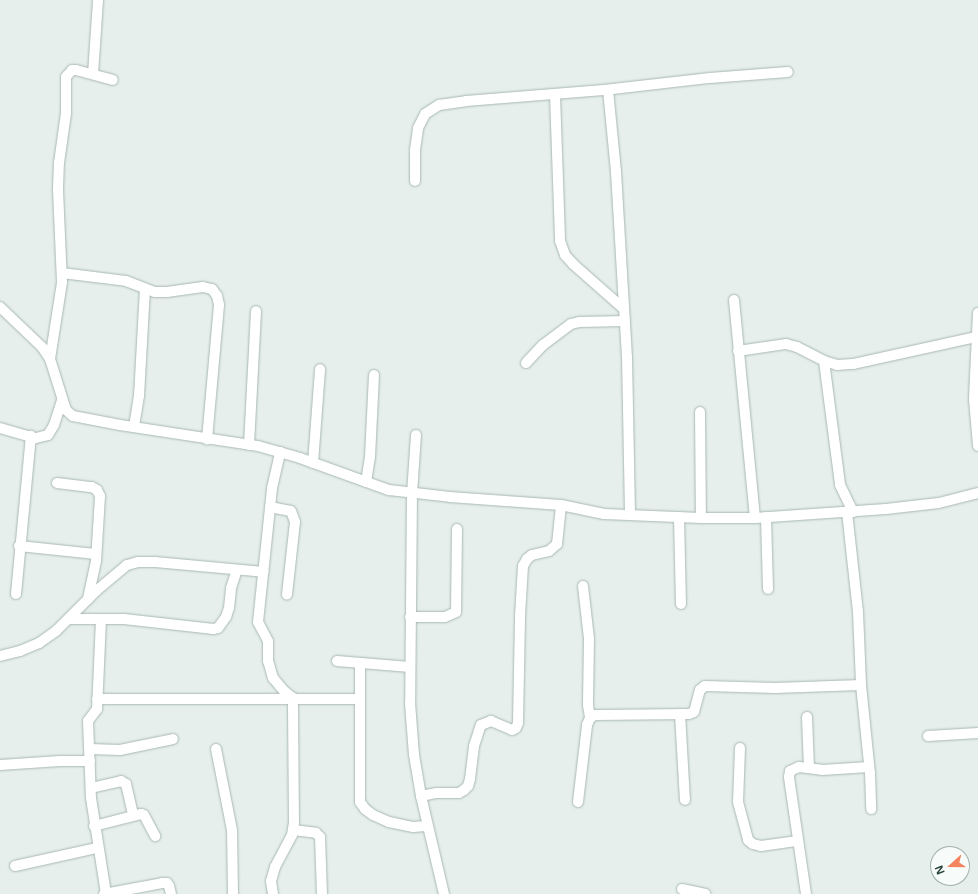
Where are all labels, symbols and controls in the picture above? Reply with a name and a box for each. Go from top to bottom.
north arrow [930,846,970,886]
text: N [931,863,948,877]

